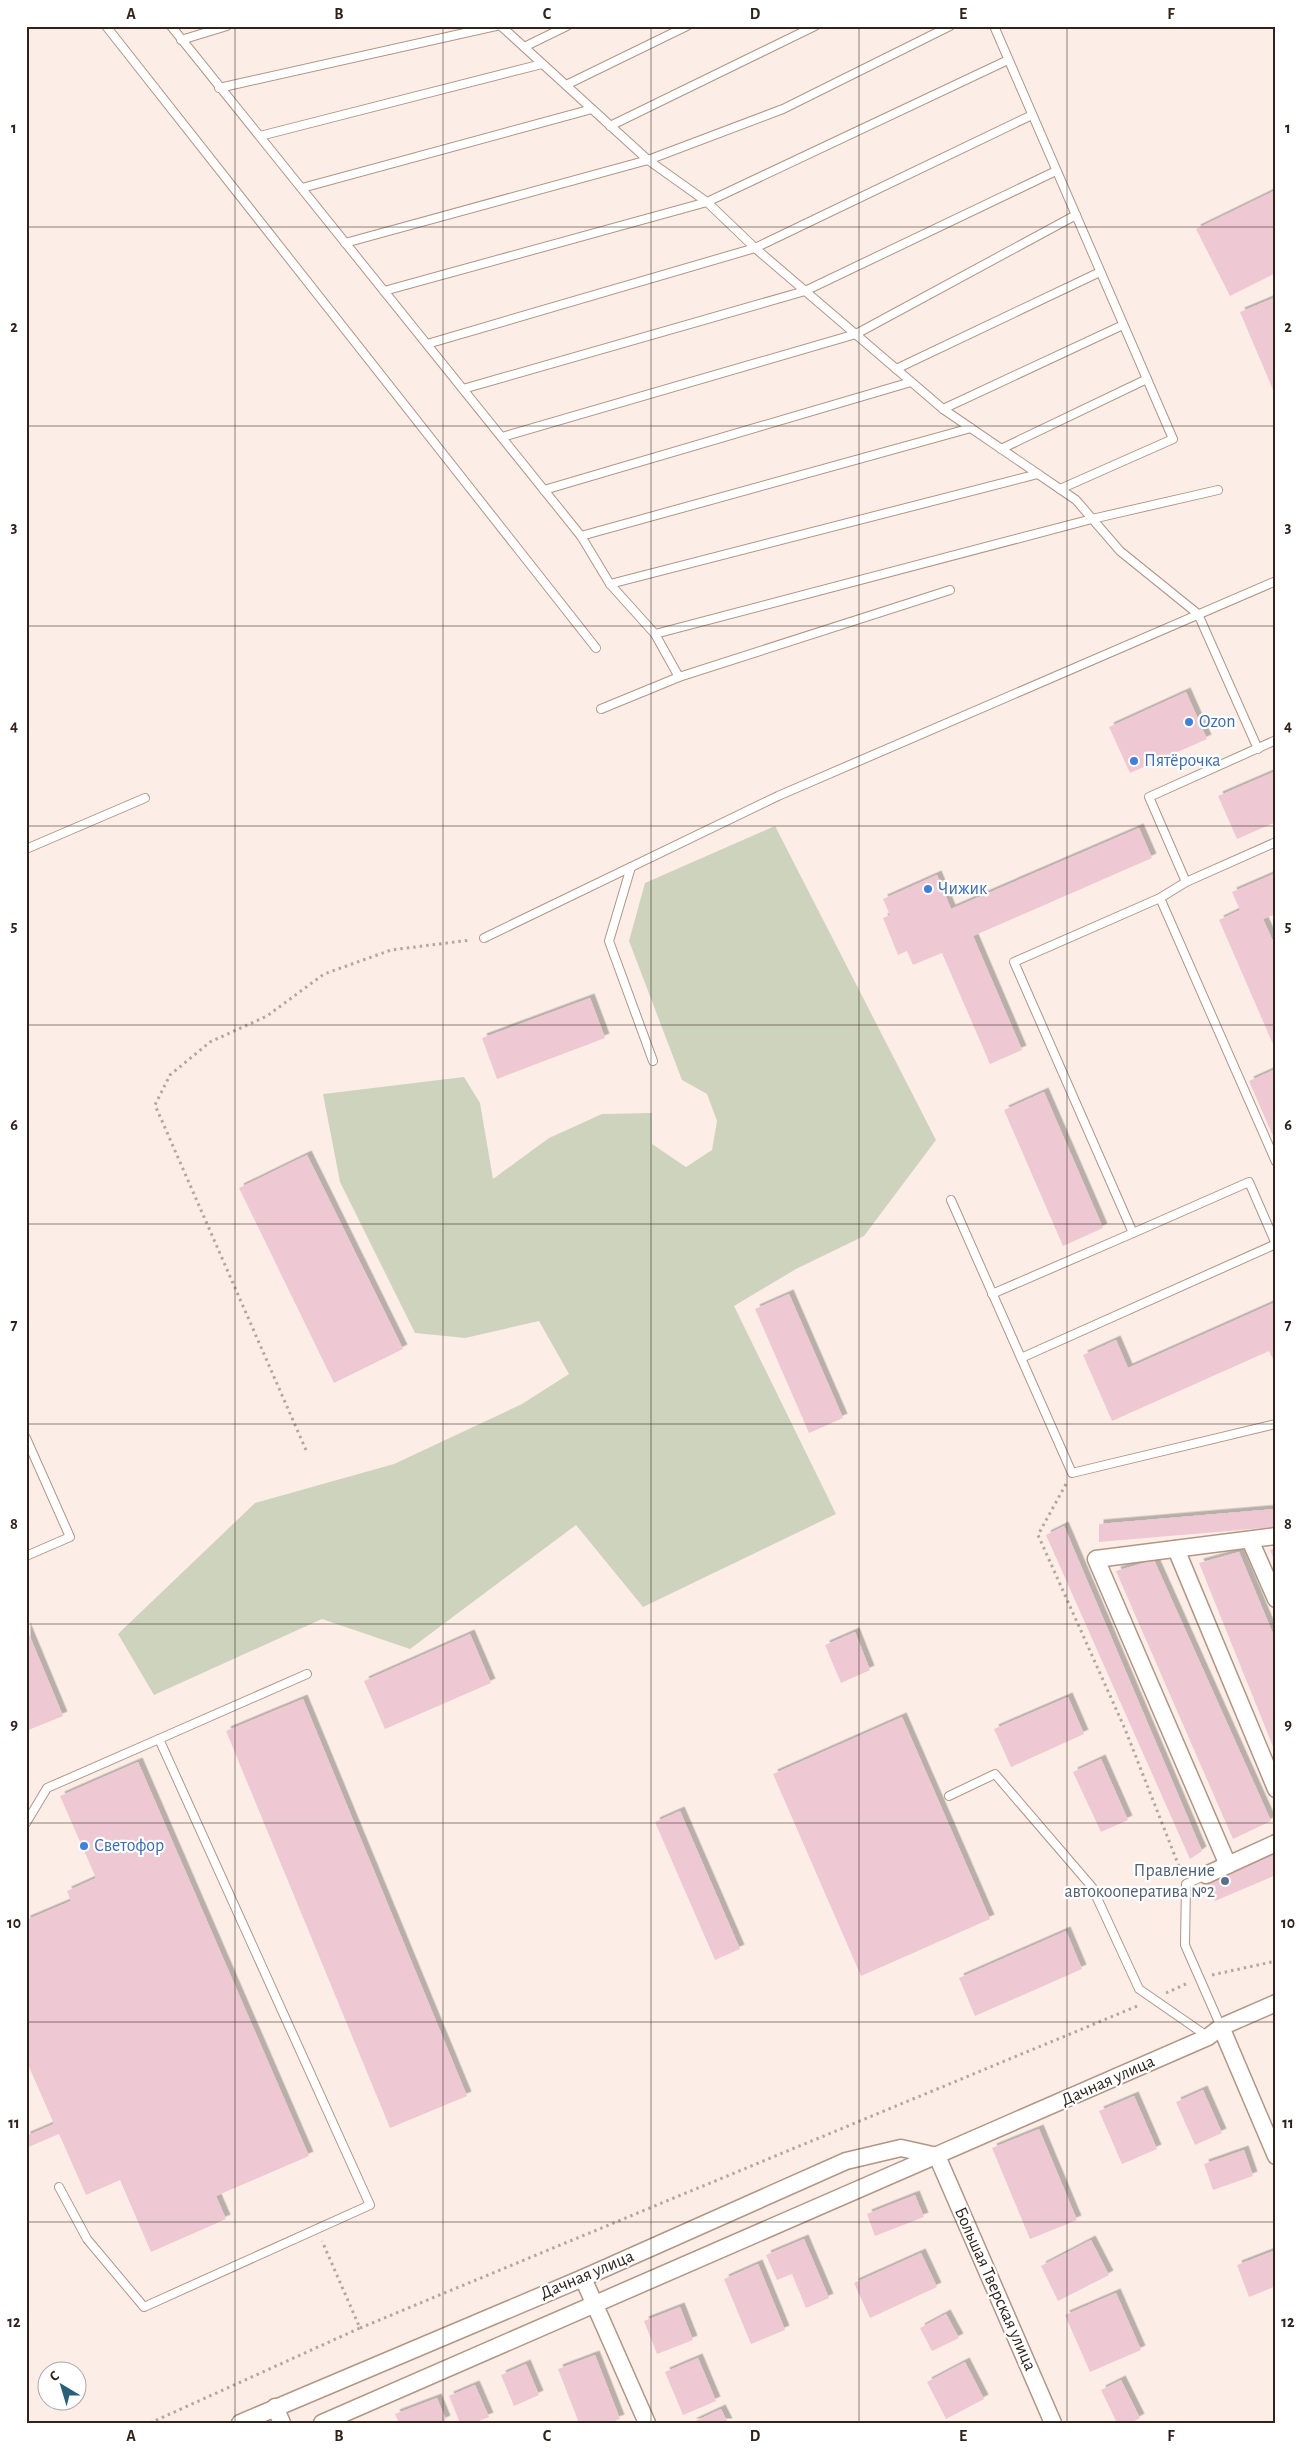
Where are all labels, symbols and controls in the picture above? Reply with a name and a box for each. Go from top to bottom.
text: A [126,6,136,22]
text: B [334,6,344,22]
text: C [543,6,552,22]
text: D [750,6,761,22]
text: E [959,6,967,22]
text: F [1167,6,1175,22]
text: 1 [11,120,17,136]
text: 1 [1285,120,1291,136]
text: 2 [10,319,18,335]
text: 2 [1284,319,1292,335]
text: 3 [11,519,18,535]
text: 3 [1285,519,1292,535]
place label: Ozon [1199,713,1236,731]
marker: Ozon [1183,716,1195,728]
text: 4 [10,718,18,734]
text: 4 [1284,718,1292,734]
place label: Пятёрочка [1144,752,1221,770]
marker: Пятёрочка [1128,755,1140,767]
place label: Чижик [938,880,988,898]
marker: Чижик [922,883,934,895]
text: 5 [11,918,18,934]
text: 5 [1285,918,1292,934]
text: 6 [10,1117,18,1133]
text: 6 [1284,1117,1292,1133]
text: 7 [11,1317,18,1333]
text: 7 [1285,1317,1292,1333]
text: 8 [10,1516,18,1532]
text: 8 [1284,1516,1292,1532]
text: 9 [10,1716,18,1732]
text: 9 [1284,1716,1292,1732]
place label: Светофор [94,1837,164,1855]
marker: Светофор [78,1840,90,1852]
place label: Правление автокооператива №2 [1064,1862,1215,1901]
marker: Правление автокооператива №2 [1219,1875,1231,1887]
text: 10 [7,1915,21,1931]
text: 10 [1281,1915,1295,1931]
street label: Дачная улица [1059,2052,1157,2110]
text: 11 [8,2115,20,2131]
text: 11 [1282,2115,1294,2131]
street label: Большая Тверская улица [951,2204,1039,2374]
street label: Дачная улица [537,2247,637,2303]
text: 12 [7,2314,21,2330]
text: 12 [1281,2314,1295,2330]
north arrow [38,2362,88,2412]
text: С [47,2368,62,2384]
text: A [126,2428,136,2444]
text: B [334,2428,344,2444]
text: C [543,2428,552,2444]
text: D [750,2428,761,2444]
text: E [959,2428,967,2444]
text: F [1167,2428,1175,2444]

